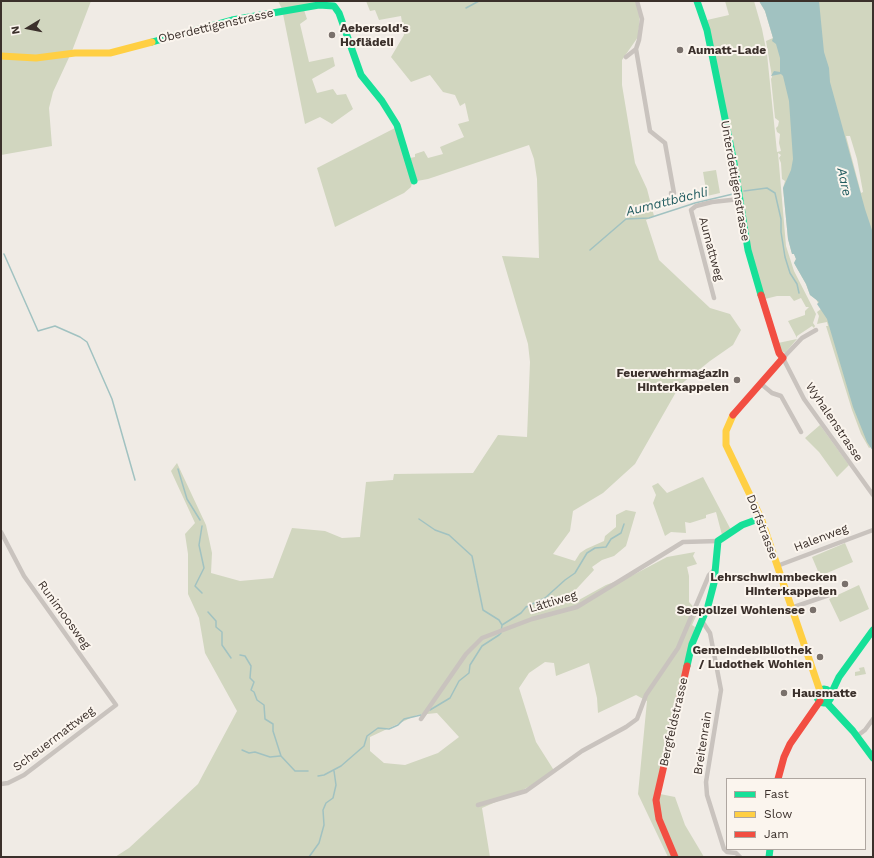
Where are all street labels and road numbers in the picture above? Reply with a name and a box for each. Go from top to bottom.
street label: Oberdettigenstrasse [157,6,275,46]
street label: Unterdettigenstrasse [717,119,753,243]
street label: Aumattweg [696,215,726,283]
street label: Wyhalenstrasse [802,380,866,464]
street label: Dorfstrasse [743,493,781,561]
street label: Halenweg [792,521,850,555]
street label: Runimoosweg [34,578,94,652]
street label: Lättiweg [527,588,579,616]
street label: Bergfeldstrasse [657,676,691,768]
street label: Scheuermattweg [10,704,98,774]
street label: Breitenrain [691,710,715,776]

